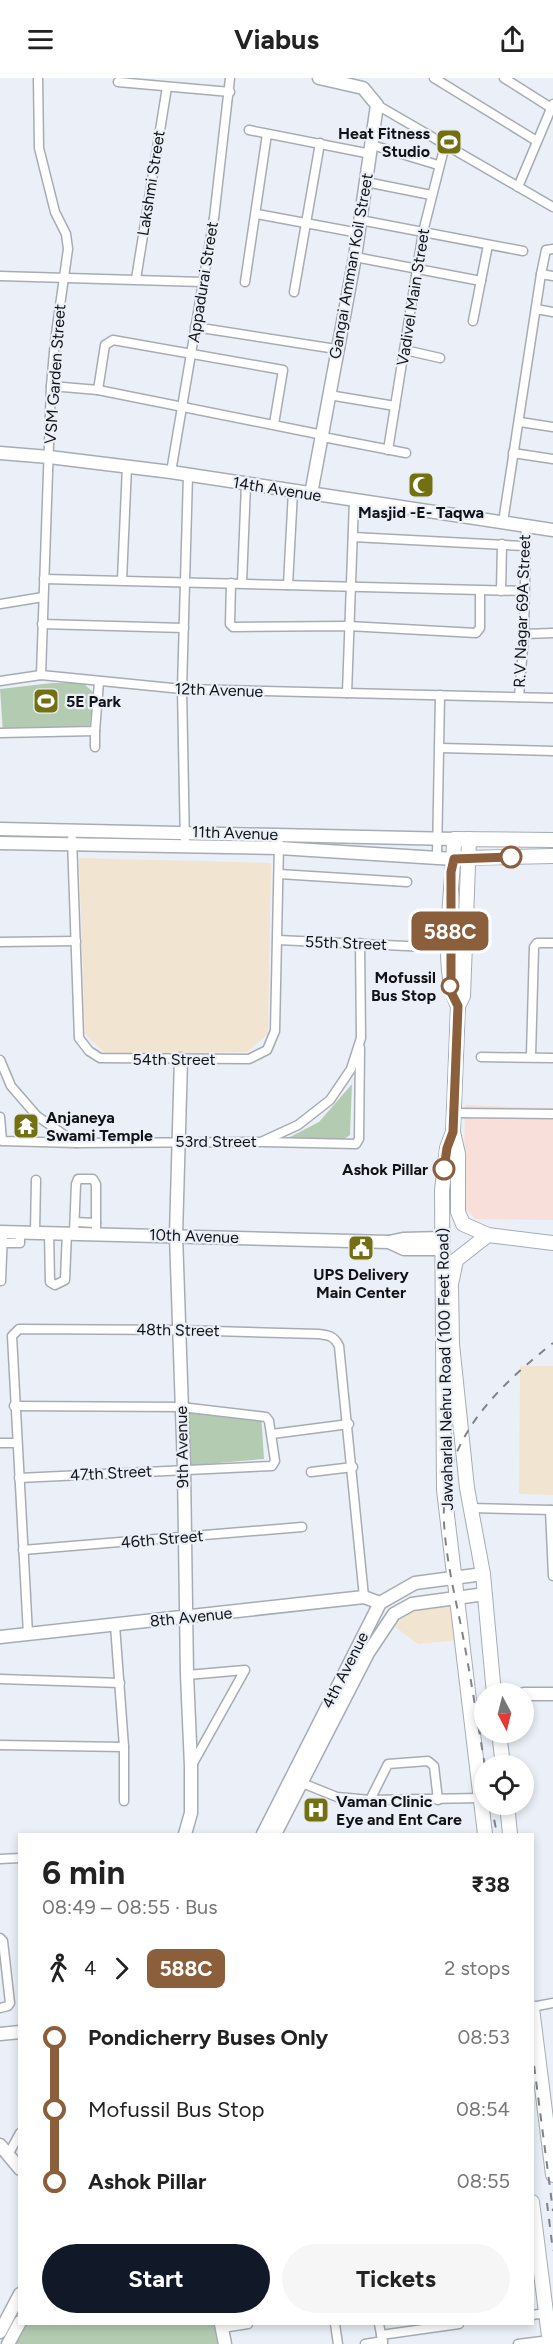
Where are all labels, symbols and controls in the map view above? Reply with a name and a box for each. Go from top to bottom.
icon: menu [24,23,57,56]
text: Viabus [234,23,319,56]
icon: share [496,23,529,56]
place label: Heat Fitness Studio [338,124,431,161]
sports icon: Heat Fitness Studio [434,127,464,157]
street label: Lakshmi Street [133,129,169,237]
street label: Gangai Amman Koil Street [325,172,377,360]
street label: Appadurai Street [184,220,222,344]
street label: Vadivel Main Street [393,227,433,367]
street label: VSM Garden Street [41,304,69,444]
mosque icon: Masjid -E- Taqwa [406,470,436,500]
street label: 14th Avenue [231,473,323,505]
place label: Masjid -E- Taqwa [358,503,484,522]
street label: R.V Nagar 69A Street [510,534,534,688]
street label: 12th Avenue [174,679,264,701]
sports icon: 5E Park [31,686,61,716]
place label: 5E Park [66,692,122,711]
street label: 11th Avenue [192,822,279,844]
unlabelled marker [500,846,522,868]
line badge: 588C [408,912,492,950]
text: 588C [423,919,477,944]
street label: 55th Street [305,932,387,954]
place label: Mofussil Bus Stop [371,968,436,1005]
marker: Mofussil Bus Stop [441,977,459,995]
street label: 54th Street [133,1050,215,1069]
place label: Anjaneya Swami Temple [46,1108,153,1145]
temple icon: Anjaneya Swami Temple [11,1111,41,1141]
street label: 53rd Street [175,1132,257,1151]
marker: Ashok Pillar [433,1158,455,1180]
place label: Ashok Pillar [342,1160,428,1179]
street label: 10th Avenue [149,1225,240,1247]
street label: Jawaharlal Nehru Road (100 Feet Road) [433,1227,457,1511]
public building icon: UPS Delivery Main Center [346,1233,376,1263]
place label: UPS Delivery Main Center [313,1265,409,1302]
street label: 48th Street [136,1320,220,1340]
street label: 9th Avenue [172,1406,192,1488]
street label: 47th Street [69,1461,153,1485]
street label: 46th Street [120,1526,204,1552]
street label: 8th Avenue [149,1603,233,1631]
street label: 4th Avenue [318,1628,372,1711]
north arrow [474,1683,534,1743]
map controls [474,1683,534,1815]
button: locate [474,1755,534,1815]
place label: Vaman Clinic Eye and Ent Care [336,1792,462,1829]
hospital icon: Vaman Clinic Eye and Ent Care [301,1795,331,1825]
text: 6 min [42,1853,125,1892]
text: ₹38 [471,1871,510,1898]
text: 08:49 – 08:55 · Bus [42,1895,218,1919]
icon: walk [42,1952,75,1985]
icon: forward [105,1952,138,1985]
text: 4 [84,1956,96,1980]
text: 588C [159,1956,213,1981]
text: 2 stops [444,1956,510,1980]
text: Pondicherry Buses Only [88,2024,328,2051]
text: 08:53 [457,2025,510,2049]
text: Mofussil Bus Stop [88,2096,265,2123]
text: 08:54 [456,2097,510,2121]
text: Ashok Pillar [88,2168,206,2195]
text: 08:55 [457,2169,510,2193]
button: Start [42,2244,270,2313]
button: Tickets [282,2244,510,2313]

